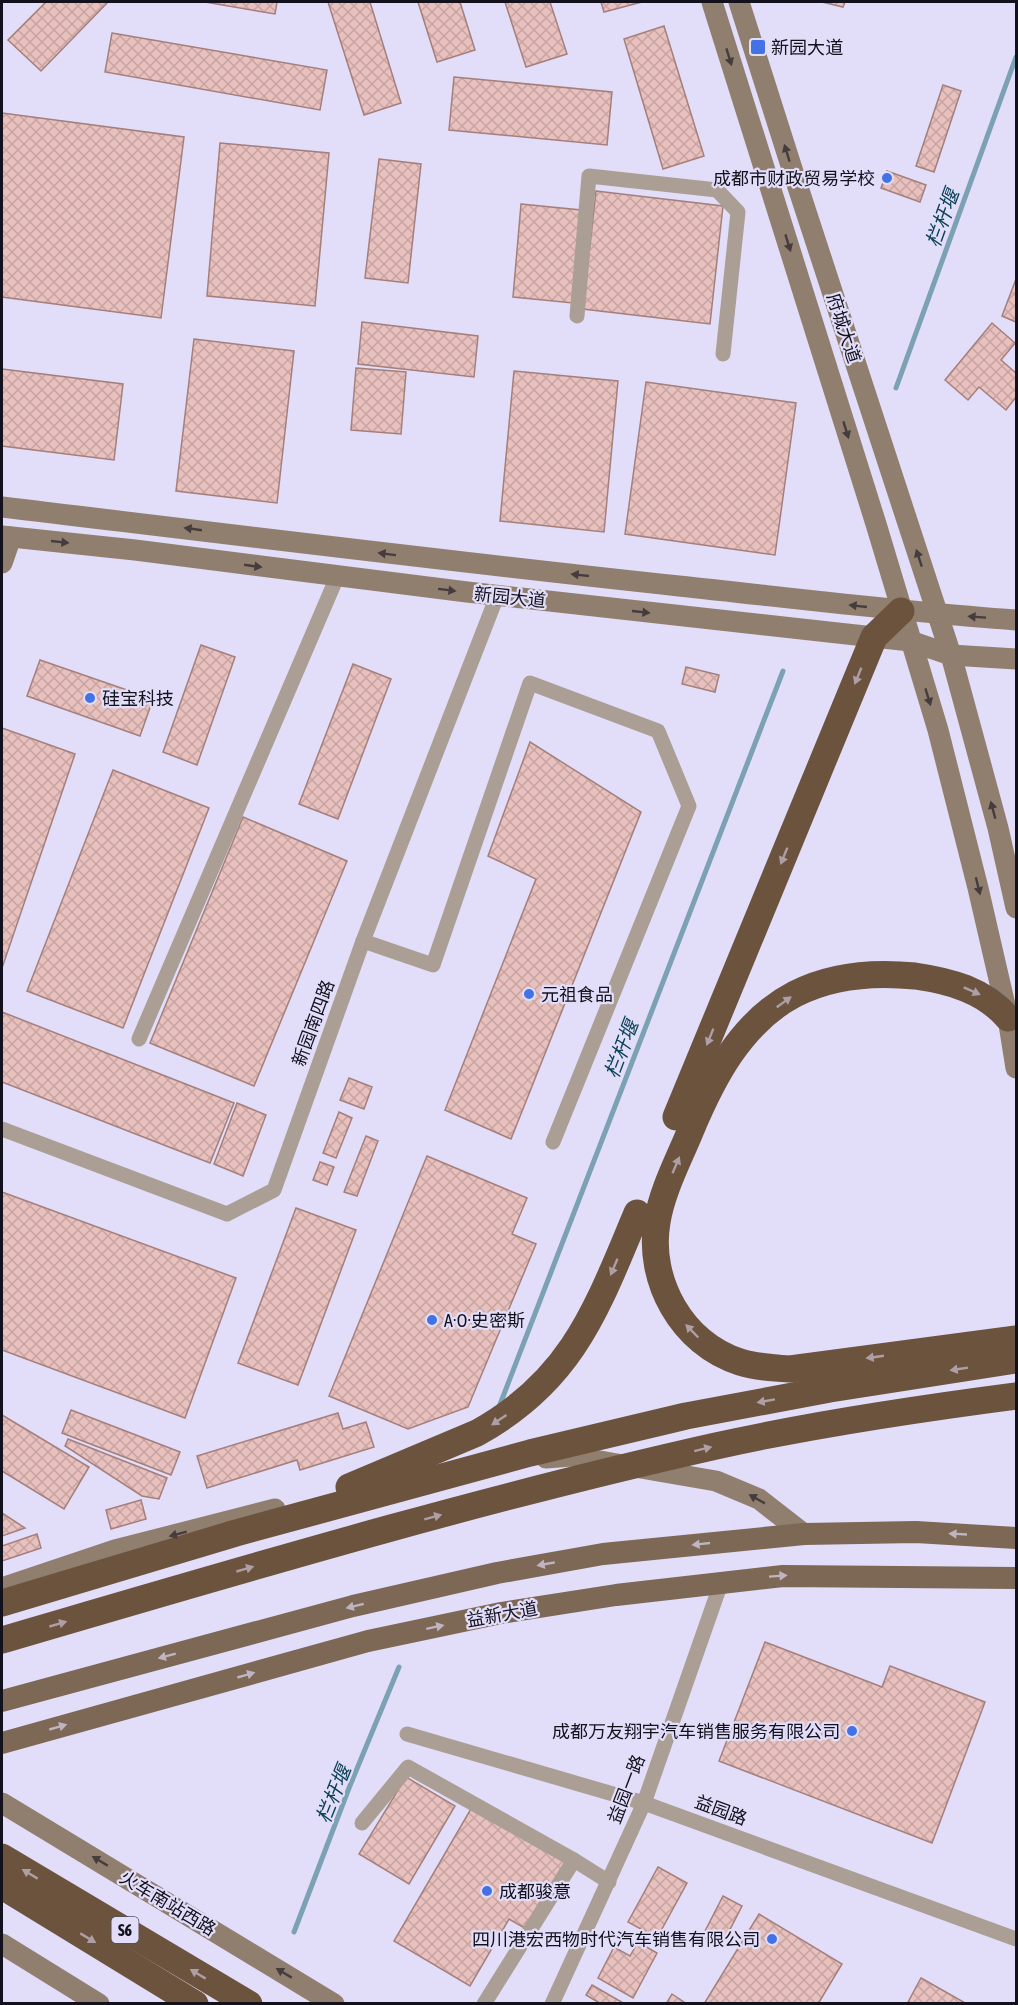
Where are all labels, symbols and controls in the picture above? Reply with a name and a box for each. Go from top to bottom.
place label: 新园大道 [771,37,843,58]
marker: 新园大道 [749,38,767,56]
one-way arrow [725,48,735,66]
one-way arrow [782,144,791,162]
place label: 成都市财政贸易学校 [713,168,875,189]
marker: 成都市财政贸易学校 [880,171,894,185]
water label: 栏杆堰 [921,183,964,250]
one-way arrow [783,234,793,252]
street label: 府城大道 [823,291,865,365]
one-way arrow [842,421,851,439]
one-way arrow [184,524,203,534]
one-way arrow [50,538,69,547]
one-way arrow [377,549,396,559]
one-way arrow [914,549,923,567]
one-way arrow [244,561,263,571]
one-way arrow [571,571,590,580]
street label: 新园大道 [473,583,547,611]
one-way arrow [437,585,456,595]
one-way arrow [848,601,867,610]
one-way arrow [631,607,650,616]
one-way arrow [967,612,986,622]
one-way arrow [853,667,862,685]
place label: 硅宝科技 [102,688,174,709]
one-way arrow [923,688,933,706]
marker: 硅宝科技 [83,691,97,705]
one-way arrow [988,801,997,819]
one-way arrow [779,848,789,866]
one-way arrow [973,876,983,895]
street label: 新园南四路 [288,977,338,1069]
place label: 元祖食品 [541,984,613,1005]
one-way arrow [963,986,981,996]
marker: 元祖食品 [522,987,536,1001]
one-way arrow [777,996,792,1008]
water label: 栏杆堰 [600,1014,644,1081]
one-way arrow [705,1028,715,1046]
one-way arrow [672,1156,681,1174]
one-way arrow [609,1258,618,1276]
place label: A·O·史密斯 [444,1310,525,1331]
marker: A·O·史密斯 [425,1313,439,1327]
one-way arrow [685,1323,699,1338]
one-way arrow [866,1352,885,1362]
one-way arrow [949,1365,968,1374]
one-way arrow [757,1397,776,1406]
one-way arrow [491,1414,507,1425]
one-way arrow [694,1444,713,1454]
one-way arrow [749,1494,765,1505]
one-way arrow [424,1512,442,1521]
one-way arrow [169,1530,187,1539]
one-way arrow [949,1530,968,1539]
one-way arrow [691,1539,710,1549]
one-way arrow [536,1560,555,1569]
one-way arrow [236,1564,254,1573]
one-way arrow [769,1572,788,1581]
street label: 益新大道 [465,1597,539,1631]
one-way arrow [346,1601,364,1611]
one-way arrow [49,1619,67,1628]
one-way arrow [425,1622,444,1631]
one-way arrow [158,1652,176,1662]
one-way arrow [237,1669,255,1679]
place label: 成都万友翔宇汽车销售服务有限公司 [552,1721,840,1742]
one-way arrow [49,1722,67,1731]
marker: 成都万友翔宇汽车销售服务有限公司 [845,1724,859,1738]
street label: 益园一路 [603,1752,649,1826]
water label: 栏杆堰 [311,1759,356,1826]
street label: 益园路 [692,1791,750,1829]
one-way arrow [91,1856,108,1866]
street label: 火车南站西路 [116,1866,220,1940]
one-way arrow [22,1869,38,1880]
place label: 成都骏意 [499,1881,571,1902]
marker: 成都骏意 [480,1884,494,1898]
road number: S6 [112,1917,138,1943]
place label: 四川港宏西物时代汽车销售有限公司 [472,1929,760,1950]
marker: 四川港宏西物时代汽车销售有限公司 [765,1932,779,1946]
one-way arrow [79,1933,96,1944]
one-way arrow [190,1968,206,1979]
one-way arrow [276,1968,292,1979]

